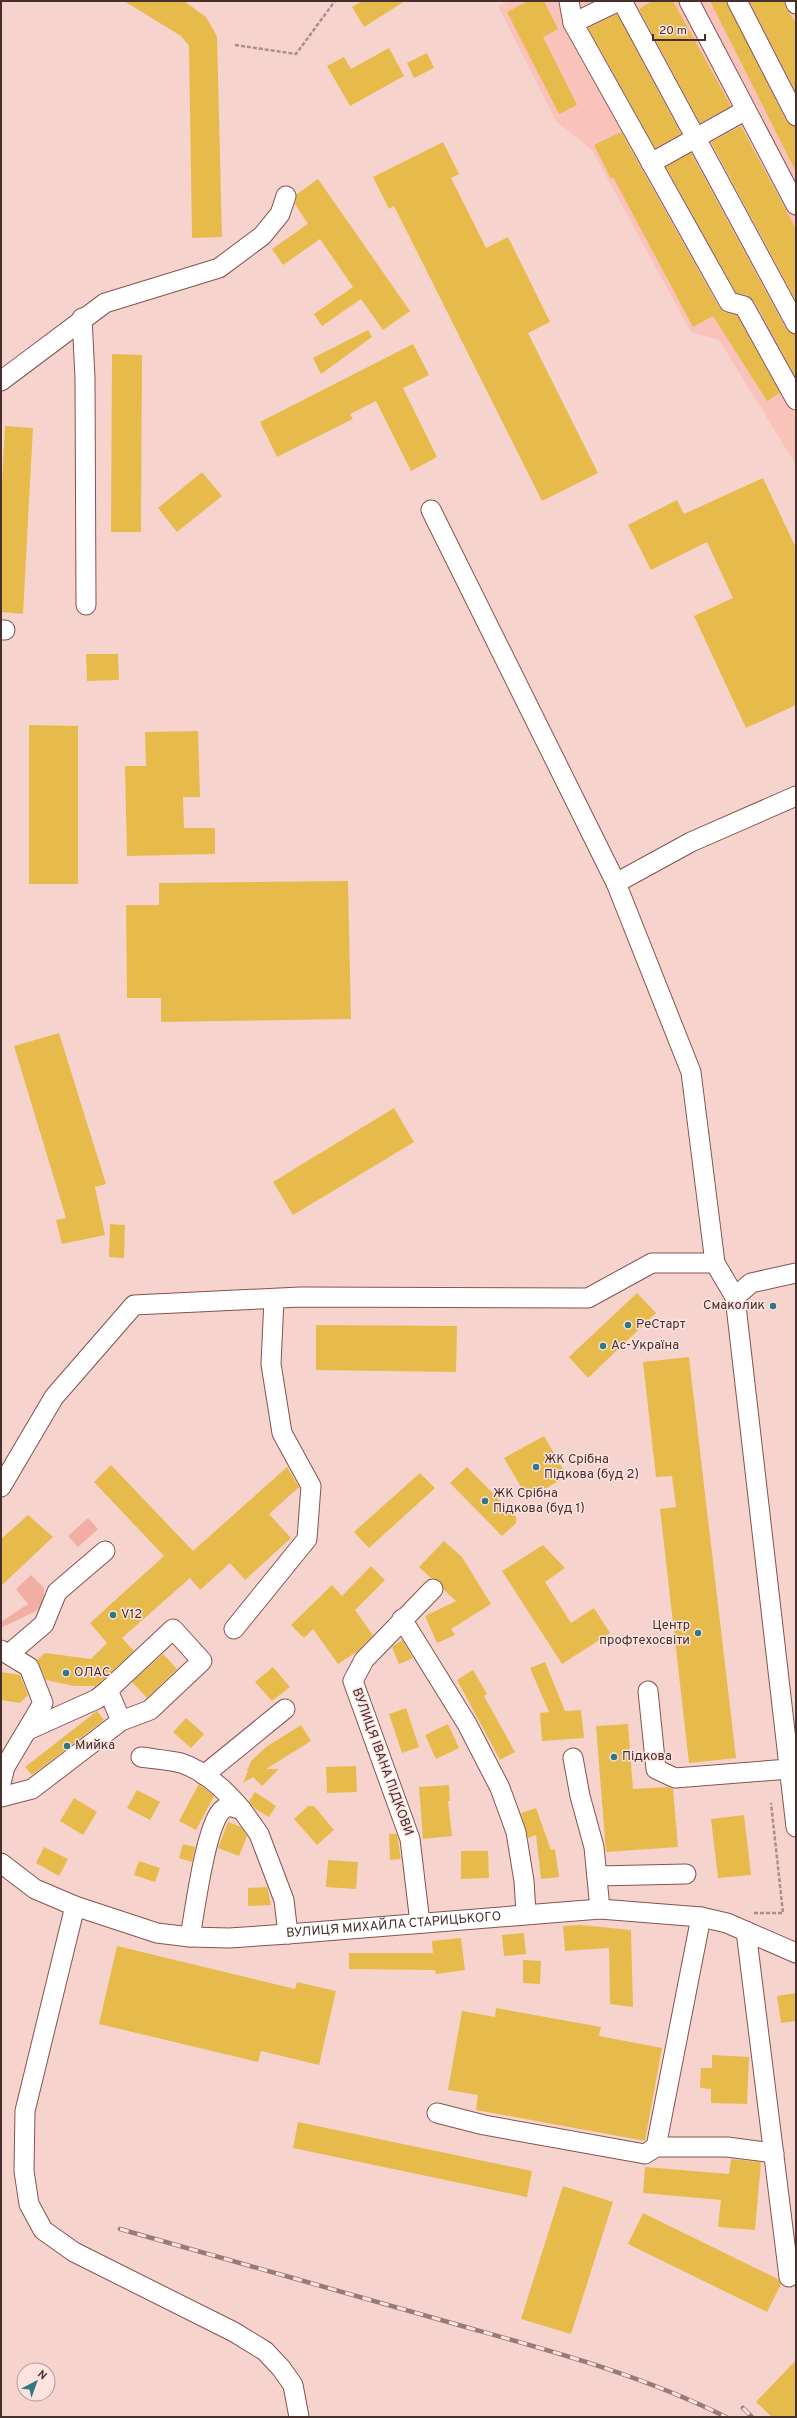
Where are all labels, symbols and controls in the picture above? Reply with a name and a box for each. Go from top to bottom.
scale bar [653,16,705,42]
text: 20 m [659,23,687,39]
place label: Смаколик [703,1298,765,1314]
marker: Смаколик [768,1301,778,1311]
place label: РеСтарт [636,1317,686,1333]
marker: РеСтарт [623,1320,633,1330]
place label: Ас-Україна [611,1338,679,1354]
marker: Ас-Україна [598,1341,608,1351]
place label: ЖК Срібна Підкова (буд 2) [544,1452,639,1483]
marker: ЖК Срібна Підкова (буд 2) [531,1462,541,1472]
place label: ЖК Срібна Підкова (буд 1) [493,1486,585,1517]
marker: ЖК Срібна Підкова (буд 1) [480,1496,490,1506]
place label: V12 [121,1607,142,1623]
marker: V12 [108,1610,118,1620]
place label: Центр профтехосвіти [599,1618,690,1649]
marker: Центр профтехосвіти [693,1628,703,1638]
place label: ОЛАС [74,1665,110,1681]
marker: ОЛАС [61,1668,71,1678]
street label: ВУЛИЦЯ ІВАНА ПІДКОВИ [348,1686,416,1838]
place label: Мийка [75,1738,115,1754]
marker: Мийка [62,1741,72,1751]
place label: Підкова [622,1749,672,1765]
marker: Підкова [609,1752,619,1762]
street label: ВУЛИЦЯ МИХАЙЛА СТАРИЦЬКОГО [286,1909,502,1942]
north arrow [16,2362,56,2402]
text: N [34,2367,49,2383]

